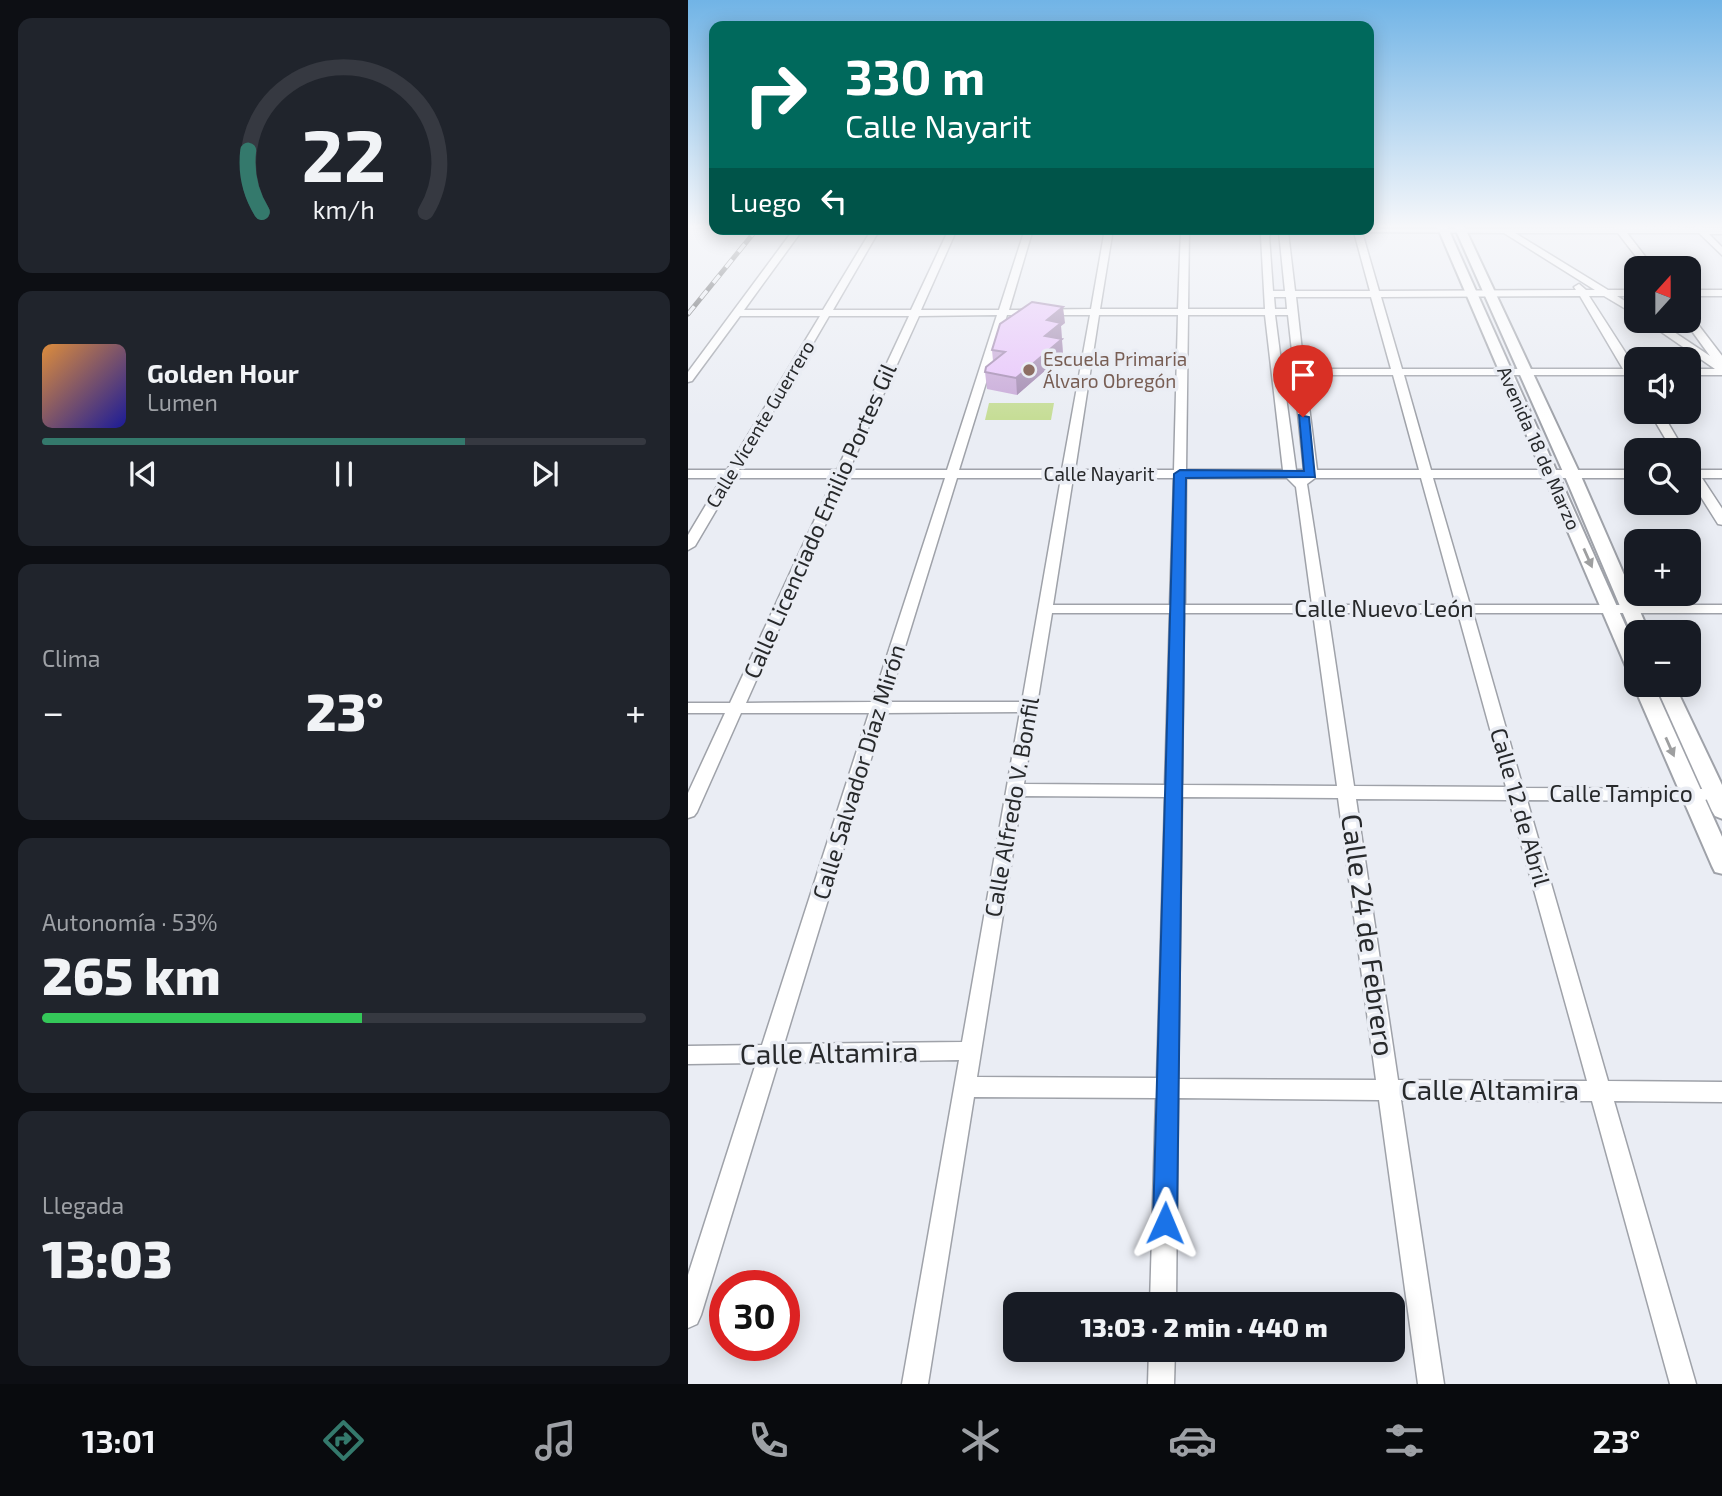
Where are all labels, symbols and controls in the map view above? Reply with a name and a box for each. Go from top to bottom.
text: 330 m [845,46,985,105]
icon: right [730,49,821,140]
text: Calle Nayarit [845,106,1032,144]
text: 22 [302,109,386,197]
icon: left [815,182,853,220]
text: Luego [730,186,801,217]
text: km/h [313,193,375,223]
north arrow [1624,256,1701,332]
map controls [1624,256,1701,697]
street label: Calle Vicente Guerrero [700,336,819,512]
pin [1273,345,1333,417]
place label: Escuela Primaria Álvaro Obregón [1043,347,1187,392]
button: sound [1624,347,1701,424]
icon: arrive [1284,356,1322,394]
text: Golden Hour [147,357,299,388]
street label: Calle Licenciado Emilio Portes Gil [737,358,902,683]
marker: Escuela Primaria Álvaro Obregón [1021,362,1037,378]
street label: Avenida 18 de Marzo [1493,362,1586,533]
text: Lumen [147,388,218,416]
button: search [1624,438,1701,515]
icon: previous [124,455,162,493]
icon: pause [325,455,363,493]
icon: next [526,455,564,493]
street label: Calle Nayarit [1044,462,1154,485]
button: + [1624,529,1701,606]
one-way arrow [1582,547,1593,568]
street label: Calle Nuevo León [1294,594,1474,622]
button: − [1624,620,1701,697]
street label: Calle Salvador Díaz Mirón [806,641,910,903]
text: Clima [42,644,100,672]
text: 23° [306,679,384,741]
text: − [42,688,64,734]
text: + [625,688,646,734]
street label: Calle Alfredo V. Bonfil [978,694,1044,919]
street label: Calle 12 de Abril [1485,724,1557,889]
one-way arrow [1664,737,1676,757]
street label: Calle Tampico [1549,779,1693,807]
street label: Calle 24 de Febrero [1335,812,1403,1058]
text: Autonomía · 53% [42,908,218,936]
text: 265 km [42,943,221,1005]
street label: Calle Altamira [740,1033,918,1071]
street label: Calle Altamira [1401,1072,1579,1106]
position arrow [1128,1186,1202,1260]
text: Llegada [42,1191,124,1219]
text: 13:03 [42,1226,173,1288]
speed limit sign: 30 [709,1270,800,1361]
text: 13:03 · 2 min · 440 m [1080,1311,1328,1342]
icon: directions [319,1416,368,1465]
icon: music [531,1416,580,1465]
icon: phone [744,1416,793,1465]
icon: climate [956,1416,1005,1465]
icon: car [1168,1416,1217,1465]
icon: filters [1380,1416,1429,1465]
text: 13:01 [82,1421,156,1459]
text: 23° [1593,1421,1640,1459]

